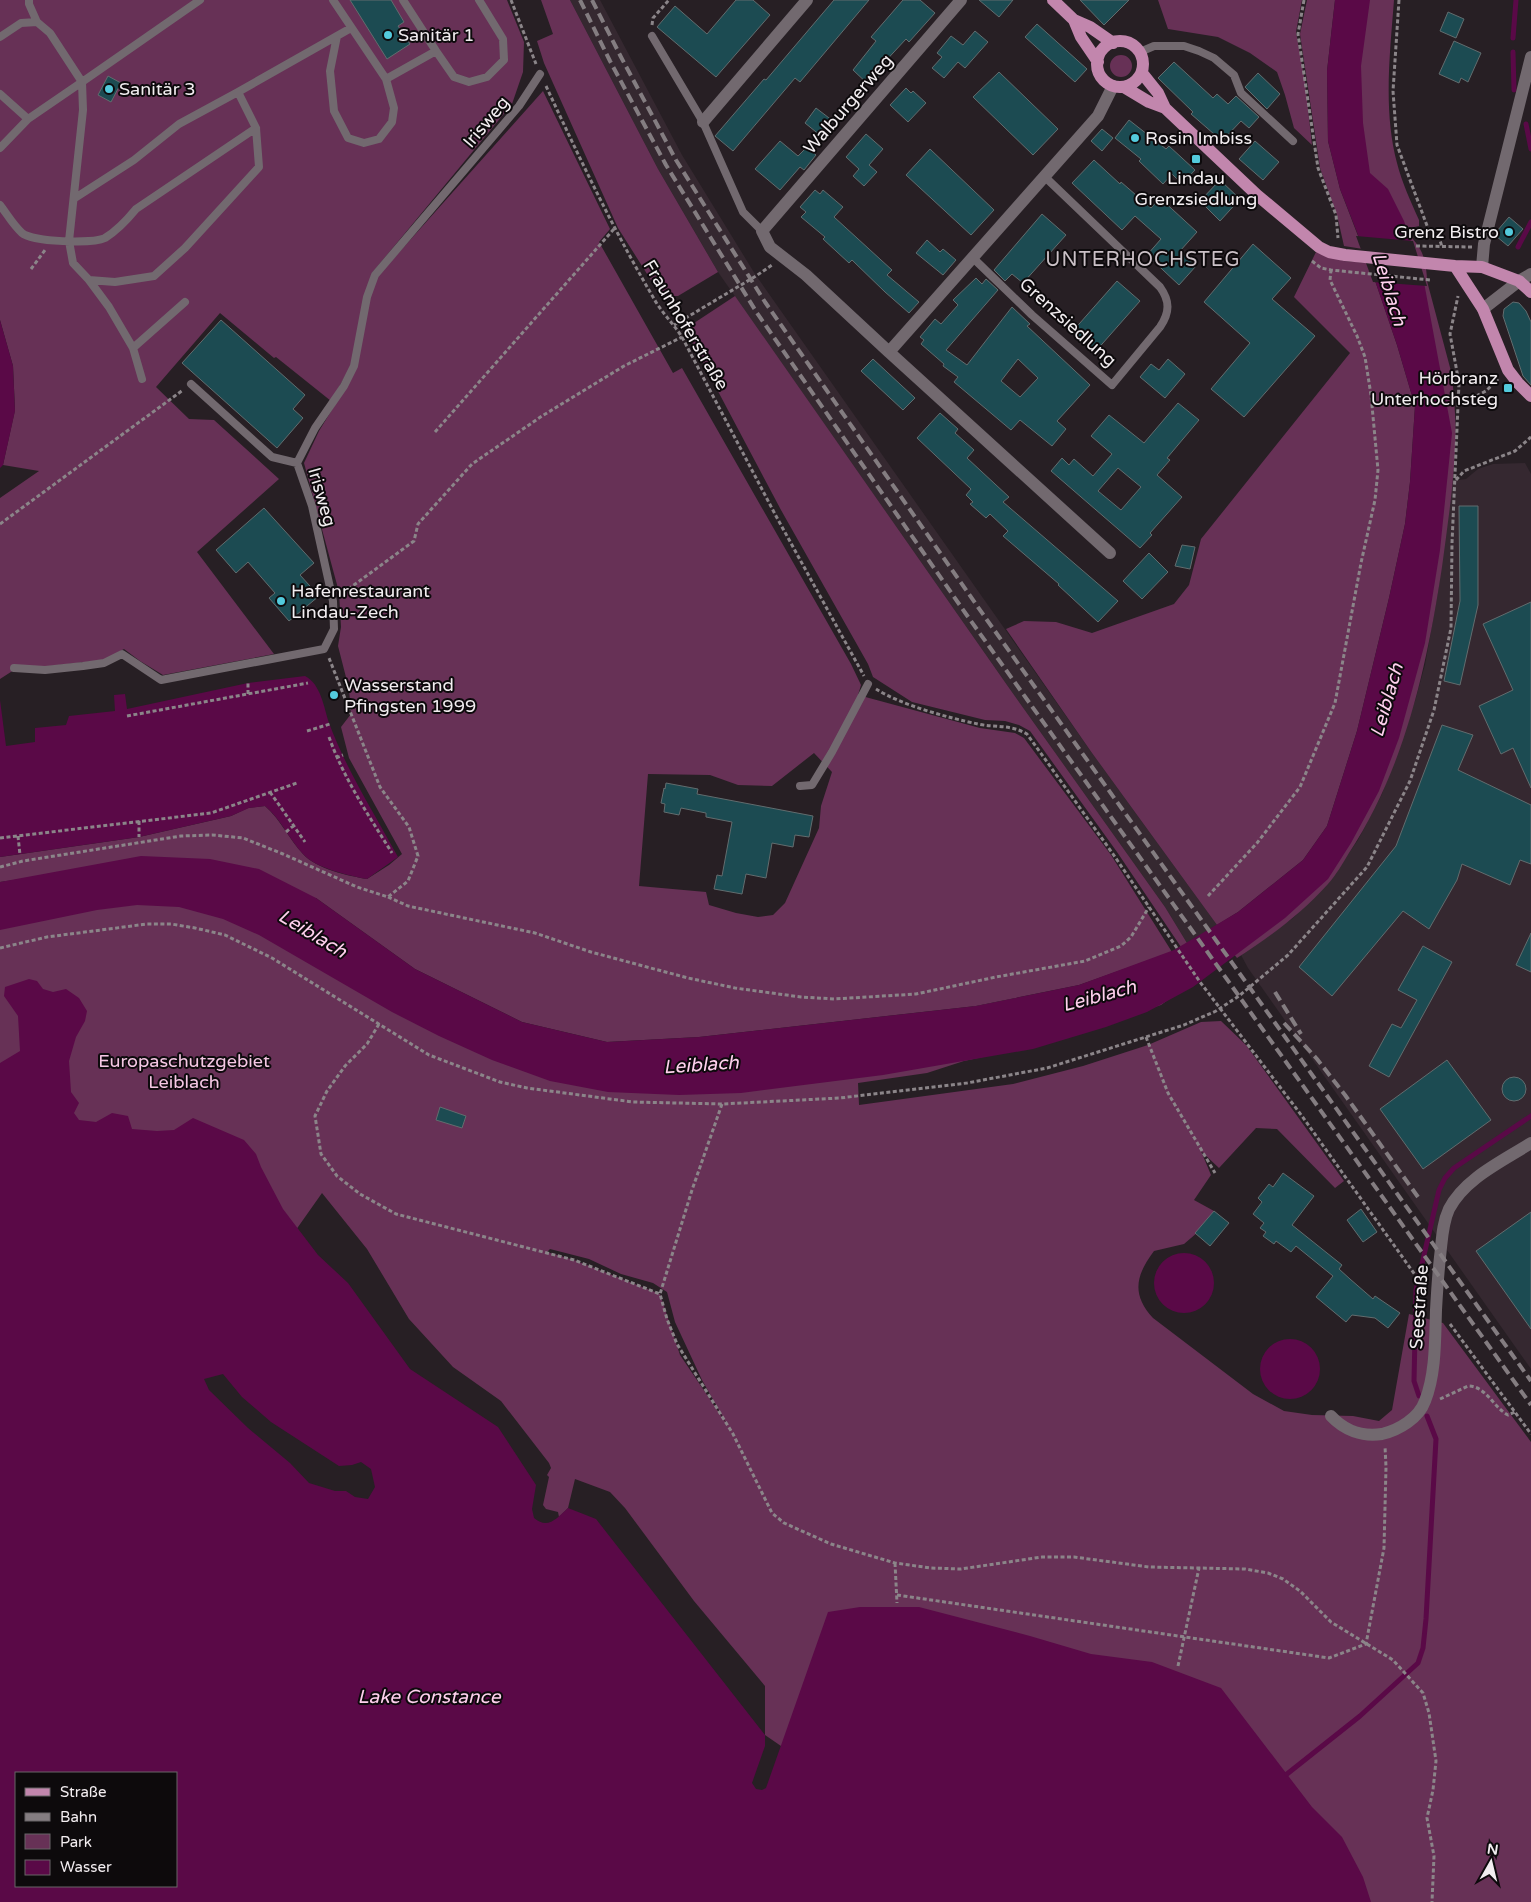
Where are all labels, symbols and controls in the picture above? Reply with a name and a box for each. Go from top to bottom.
place label: Sanitär 1 [398,24,475,46]
marker: Sanitär 1 [382,29,394,41]
street label: Walburgerweg [799,50,897,158]
place label: Sanitär 3 [119,78,196,100]
marker: Sanitär 3 [103,83,115,95]
street label: Irisweg [458,92,514,152]
place label: Rosin Imbiss [1145,127,1252,149]
marker: Rosin Imbiss [1129,132,1141,144]
marker: Lindau Grenzsiedlung [1190,153,1202,165]
place label: Lindau Grenzsiedlung [1135,167,1257,210]
place label: Grenz Bistro [1394,221,1499,243]
marker: Grenz Bistro [1503,226,1515,238]
district label: UNTERHOCHSTEG [1045,248,1241,272]
water label: Leiblach [1367,250,1411,329]
street label: Fraunhoferstraße [638,256,734,394]
street label: Grenzsiedlung [1015,273,1121,371]
place label: Hörbranz Unterhochsteg [1371,367,1498,410]
marker: Hörbranz Unterhochsteg [1502,382,1514,394]
street label: Irisweg [303,465,341,529]
place label: Hafenrestaurant Lindau-Zech [291,580,430,623]
marker: Hafenrestaurant Lindau-Zech [275,595,287,607]
water label: Leiblach [1366,661,1408,740]
place label: Wasserstand Pfingsten 1999 [344,674,476,717]
marker: Wasserstand Pfingsten 1999 [328,689,340,701]
water label: Leiblach [274,905,351,963]
water label: Leiblach [1060,975,1139,1016]
park label: Europaschutzgebiet Leiblach [98,1050,270,1093]
water label: Leiblach [663,1051,740,1079]
street label: Seestraße [1405,1264,1433,1350]
water label: Lake Constance [358,1686,502,1708]
legend [15,1772,178,1887]
text: Straße [60,1783,106,1801]
text: Bahn [60,1808,97,1826]
text: Park [60,1833,92,1851]
north arrow [1466,1837,1516,1887]
text: N [1486,1840,1499,1859]
text: Wasser [60,1858,112,1876]

